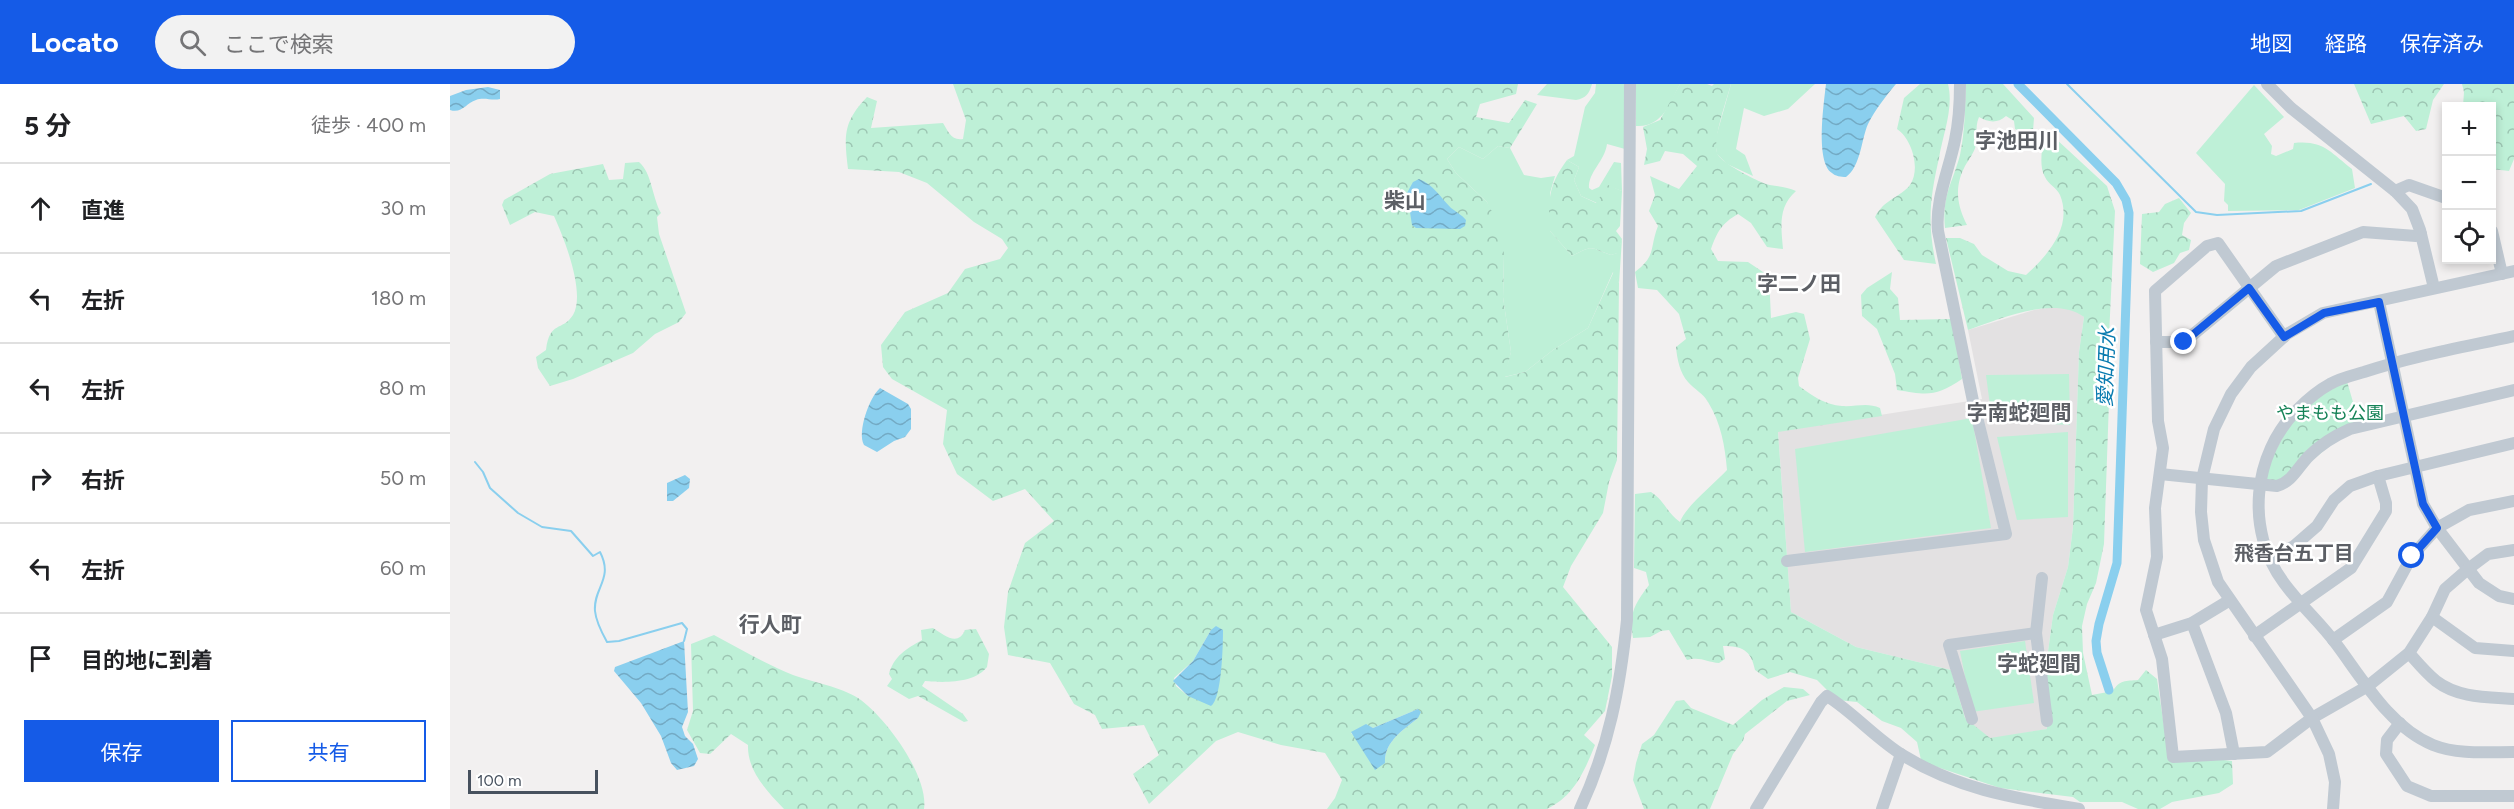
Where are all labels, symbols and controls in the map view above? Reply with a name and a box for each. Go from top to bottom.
search box [155,15,575,69]
text: Locato [30,25,119,59]
icon: search [176,26,209,59]
text: ここで検索 [224,31,334,58]
text: 地図 [2250,31,2292,56]
text: 経路 [2325,31,2367,56]
text: 保存済み [2400,31,2484,56]
map controls [2442,102,2496,264]
button: + [2442,102,2496,156]
text: 5 分 [24,110,71,142]
text: 徒歩 · 400 m [311,113,426,137]
district label: 字池田川 [1975,128,2059,153]
button: − [2442,156,2496,210]
district label: 柴山 [1384,188,1426,213]
icon: ahead [24,192,57,225]
text: 30 m [380,196,426,220]
text: 直進 [81,197,125,224]
button: locate [2442,210,2496,264]
district label: 字二ノ田 [1757,271,1841,296]
icon: left [24,282,57,315]
text: 180 m [371,286,426,310]
text: 左折 [81,287,125,314]
water label: 愛知用水 [2093,325,2119,407]
route end [2170,328,2196,354]
icon: left [24,372,57,405]
text: 80 m [379,376,426,400]
text: 左折 [81,377,125,404]
district label: 字南蛇廻間 [1967,400,2072,425]
park label: やまもも公園 [2276,402,2384,424]
icon: right [24,462,57,495]
text: 50 m [380,466,426,490]
text: 右折 [81,467,125,494]
district label: 飛香台五丁目 [2234,541,2354,565]
route start [2398,542,2424,568]
icon: left [24,552,57,585]
text: 60 m [380,556,426,580]
text: 左折 [81,557,125,584]
district label: 行人町 [739,612,802,637]
icon: arrive [24,642,57,675]
text: 目的地に到着 [81,647,213,674]
district label: 字蛇廻間 [1997,651,2081,676]
button: 保存 [24,720,219,782]
button: 共有 [231,720,426,782]
scale bar [468,767,598,794]
text: 100 m [477,771,522,790]

